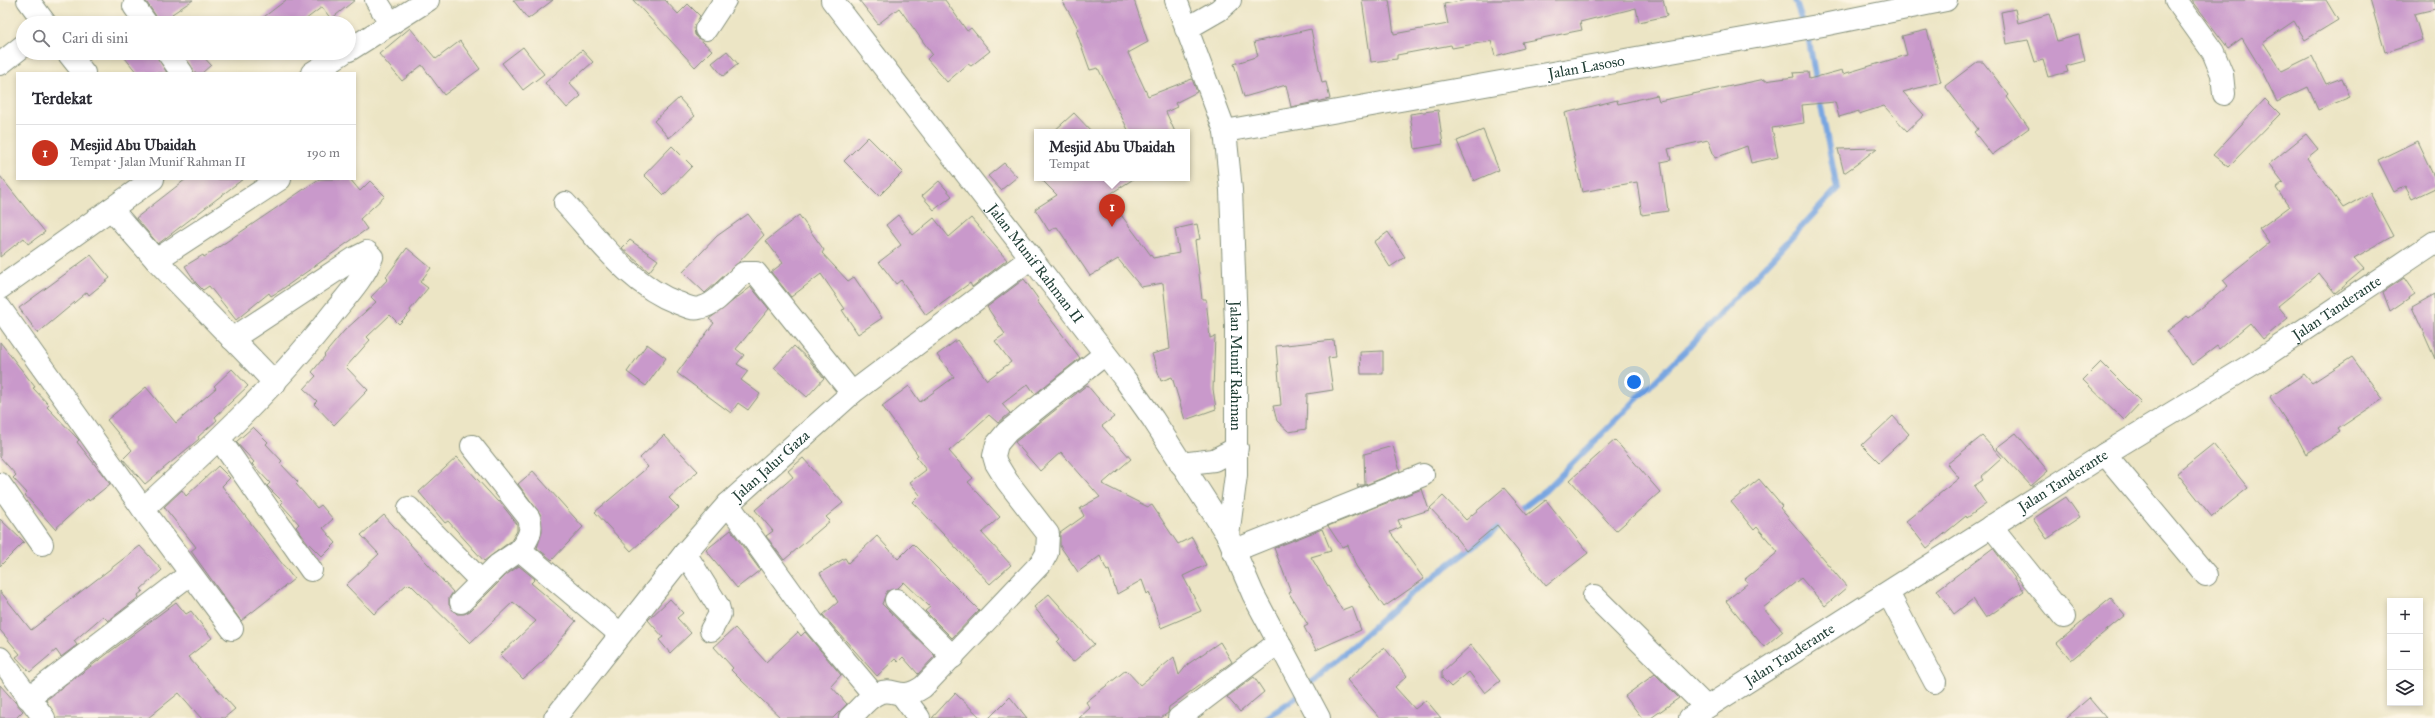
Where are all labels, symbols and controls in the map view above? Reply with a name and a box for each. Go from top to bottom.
search box [16,16,356,60]
icon: search [30,27,52,49]
text: Cari di sini [62,29,128,47]
street label: Jalan Lasoso [1545,51,1626,84]
text: Terdekat [32,88,92,109]
popup [1034,129,1190,181]
text: Mesjid Abu Ubaidah [70,136,196,154]
text: Mesjid Abu Ubaidah [1049,138,1175,156]
text: 1 [42,145,48,161]
text: 190 m [307,145,340,161]
text: Tempat · Jalan Munif Rahman II [70,154,246,170]
text: Tempat [1049,156,1090,172]
pin: 1 [1099,194,1125,227]
street label: Jalan Munif Rahman II [982,199,1087,327]
street label: Jalan Tanderante [2287,272,2385,346]
street label: Jalan Munif Rahman [1225,298,1245,431]
your location [1624,372,1644,392]
street label: Jalan Jalur Gaza [727,426,814,507]
street label: Jalan Tanderante [2013,446,2111,518]
map controls [2387,598,2423,706]
button: + [2387,598,2423,634]
street label: Jalan Tanderante [1740,619,1838,692]
button: − [2387,634,2423,670]
button: layers [2387,670,2423,706]

